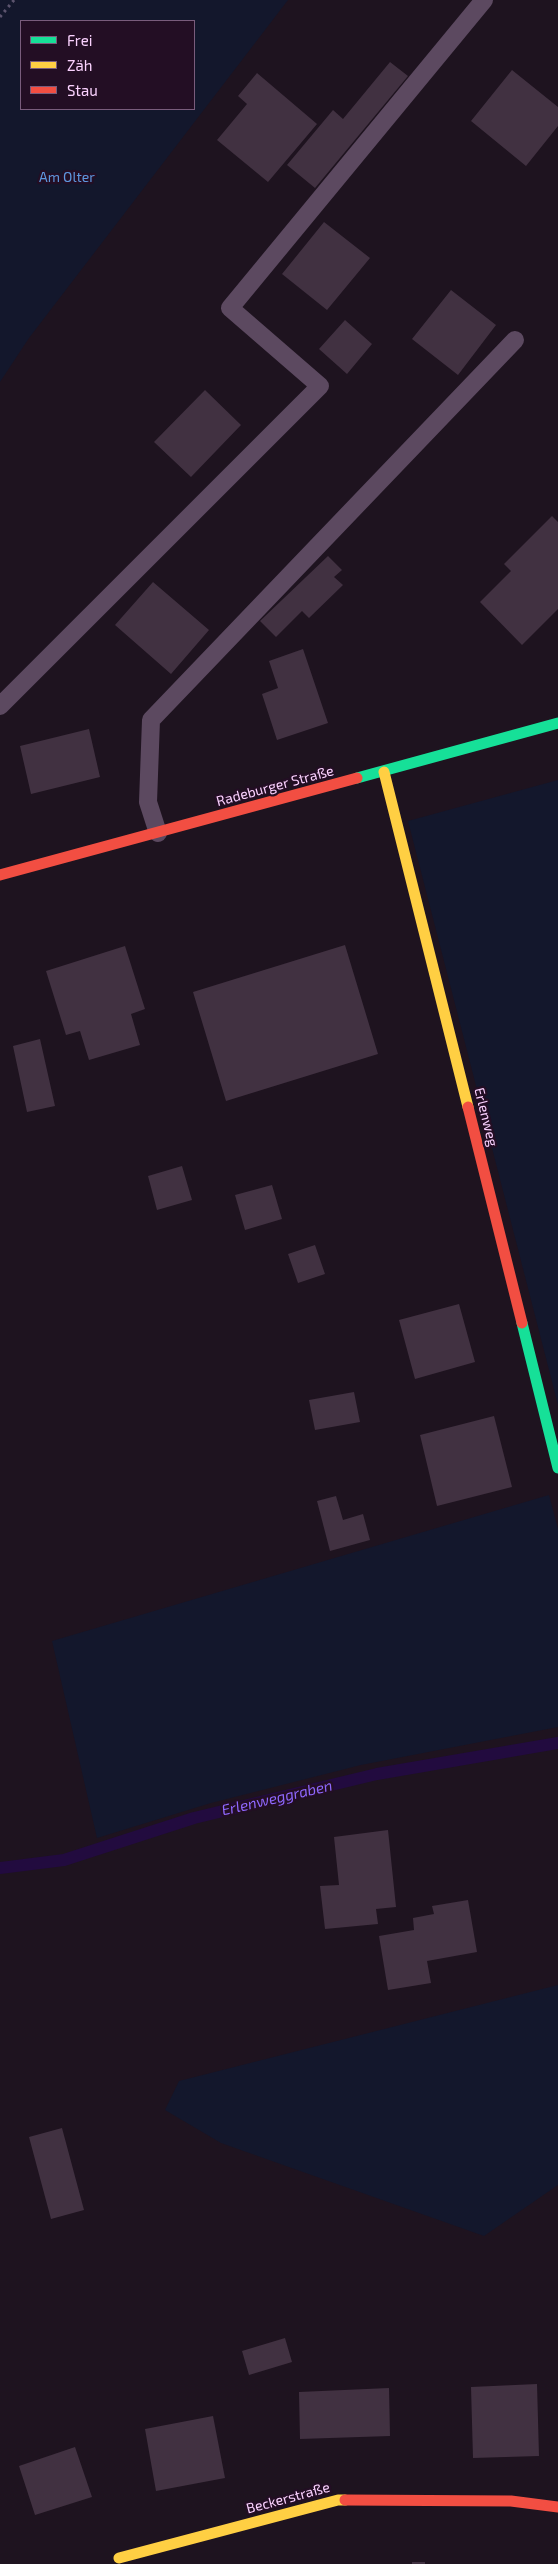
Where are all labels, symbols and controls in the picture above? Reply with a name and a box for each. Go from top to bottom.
legend [20,20,195,110]
text: Frei [67,31,92,49]
text: Zäh [67,56,92,74]
text: Stau [67,81,98,99]
park label: Am Olter [39,169,95,185]
street label: Radeburger Straße [214,762,336,810]
street label: Erlenweg [471,1086,501,1148]
water label: Erlenweggraben [220,1776,334,1820]
street label: Beckerstraße [244,2479,332,2517]

